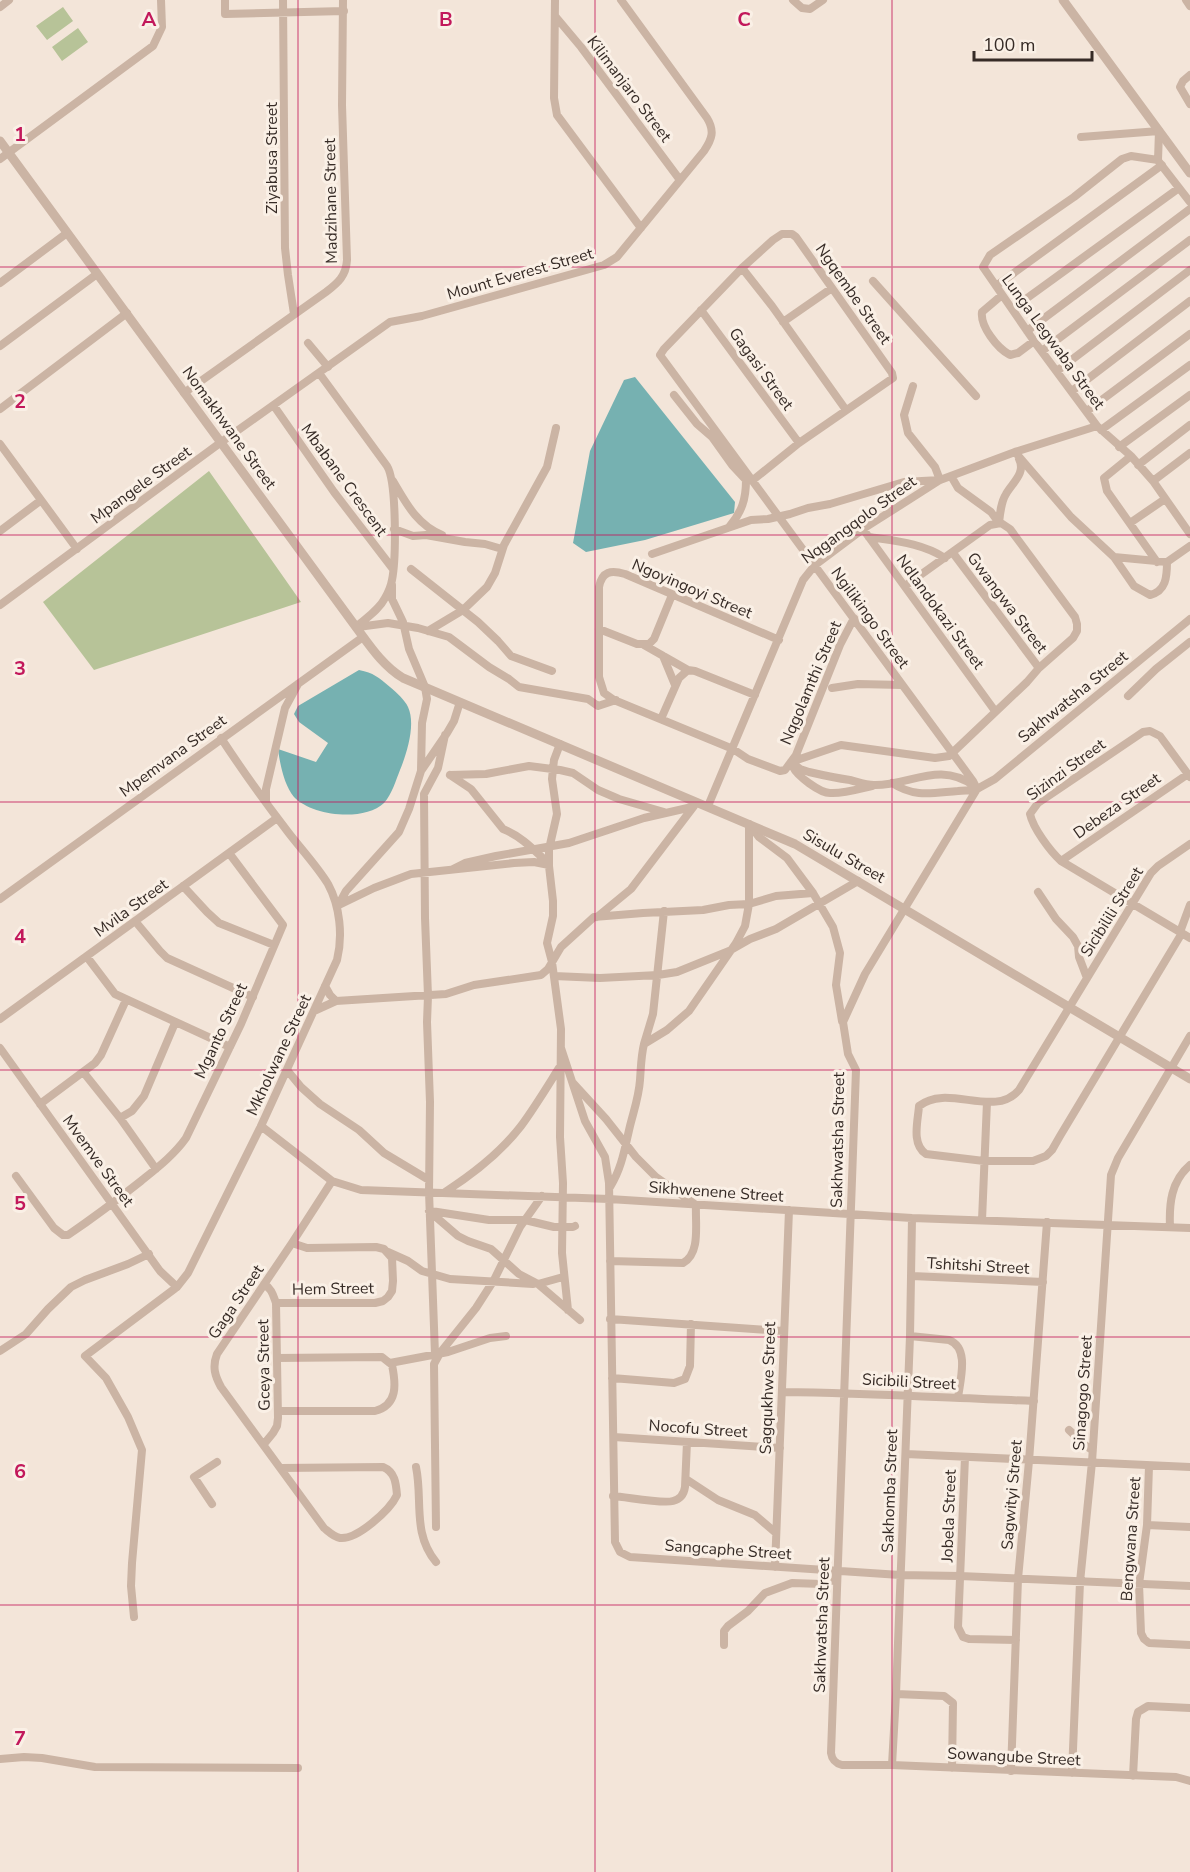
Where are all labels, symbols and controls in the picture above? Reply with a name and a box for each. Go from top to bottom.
text: A [142,6,157,33]
text: B [439,6,453,33]
text: C [737,6,751,33]
scale bar [974,24,1092,62]
street label: Kilimanjaro Street [582,31,677,147]
text: 100 m [983,33,1035,57]
street label: Ziyabusa Street [261,102,283,214]
text: 1 [14,121,26,148]
street label: Madzihane Street [319,138,343,264]
street label: Ngqembe Street [810,239,896,349]
street label: Mount Everest Street [444,242,596,305]
street label: Lunga Legwaba Street [996,270,1110,414]
street label: Gagasi Street [724,323,799,415]
street label: Nomakhwane Street [177,362,281,494]
text: 2 [14,388,26,415]
street label: Mbabane Crescent [296,419,393,541]
street label: Mpangele Street [86,441,196,529]
street label: Nqgangqolo Street [797,471,921,569]
street label: Gwangwa Street [962,548,1053,658]
street label: Ndlandokazi Street [891,550,989,674]
street label: Ngoyingoyi Street [628,554,756,624]
street label: Ngilikingo Street [826,563,914,673]
street label: Nqgolamthi Street [775,617,847,748]
street label: Sakhwatsha Street [1013,645,1133,748]
text: 3 [14,655,26,682]
street label: Mpemvana Street [115,710,231,802]
street label: Sizinzi Street [1022,734,1110,806]
street label: Debeza Street [1069,768,1165,844]
street label: Sisulu Street [799,824,890,889]
street label: Sicibilili Street [1076,862,1149,961]
street label: Mvila Street [89,873,173,942]
text: 4 [14,923,26,950]
street label: Mganto Street [189,979,253,1082]
street label: Mkholwane Street [241,990,317,1119]
street label: Sakhwatsha Street [826,1072,850,1208]
street label: Mvemve Street [57,1111,139,1212]
street label: Sikhwenene Street [648,1176,785,1208]
text: 5 [14,1190,26,1217]
street label: Tshitshi Street [926,1252,1030,1280]
street label: Gaga Street [203,1260,269,1344]
street label: Hem Street [292,1277,375,1301]
street label: Gceya Street [252,1319,276,1411]
street label: Sagqukhwe Street [755,1321,781,1455]
street label: Sinagogo Street [1068,1334,1098,1451]
street label: Sicibili Street [862,1369,957,1395]
street label: Nocofu Street [648,1415,748,1443]
street label: Sakhomba Street [877,1428,903,1553]
street label: Sagwityi Street [996,1439,1028,1551]
text: 6 [14,1458,26,1485]
street label: Jobela Street [936,1469,962,1564]
street label: Bengwana Street [1116,1476,1146,1602]
street label: Sangcaphe Street [664,1535,793,1565]
street label: Sakhwatsha Street [809,1556,835,1693]
text: 7 [14,1725,26,1752]
street label: Sowangube Street [947,1743,1082,1771]

